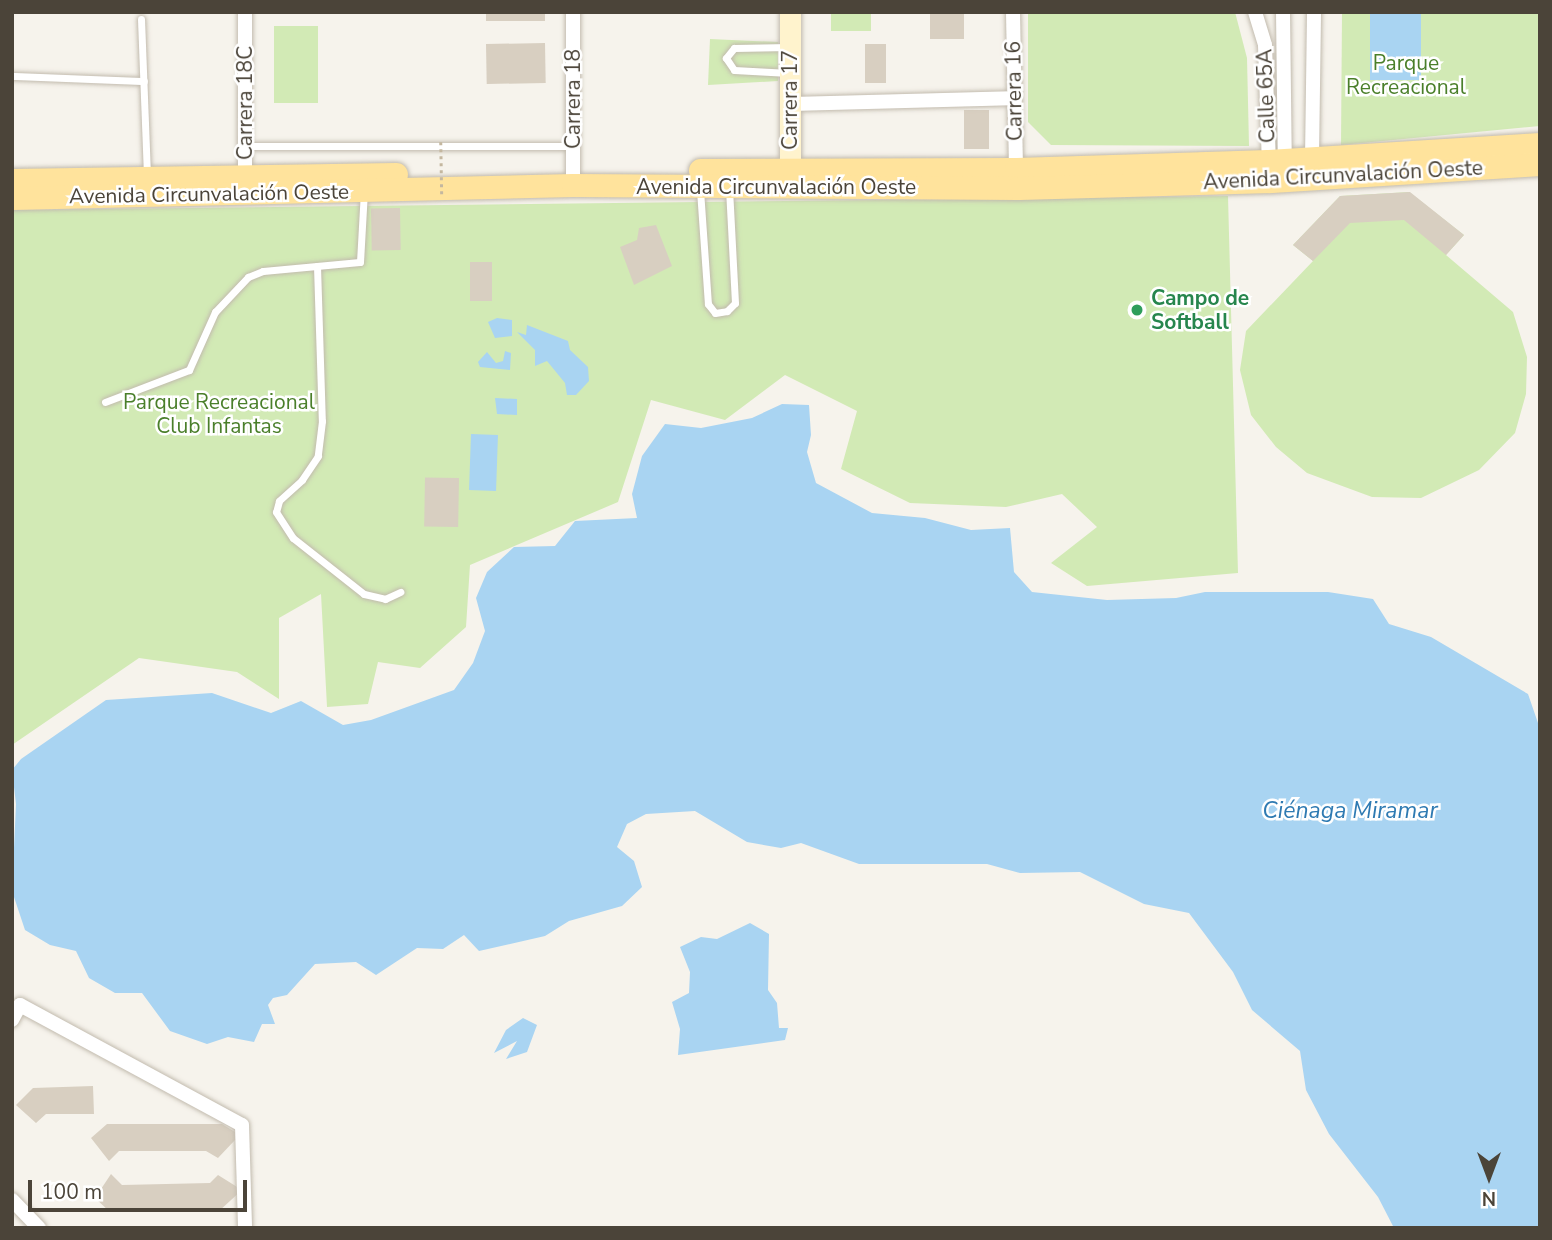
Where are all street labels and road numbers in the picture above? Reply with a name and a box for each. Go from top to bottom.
street label: Carrera 16 [1001,41,1027,141]
street label: Carrera 18C [232,46,258,160]
street label: Calle 65A [1252,48,1280,144]
street label: Carrera 18 [560,49,586,149]
street label: Carrera 17 [777,50,803,150]
street label: Avenida Circunvalación Oeste [1202,155,1484,195]
street label: Avenida Circunvalación Oeste [636,174,916,200]
street label: Avenida Circunvalación Oeste [69,179,349,209]

